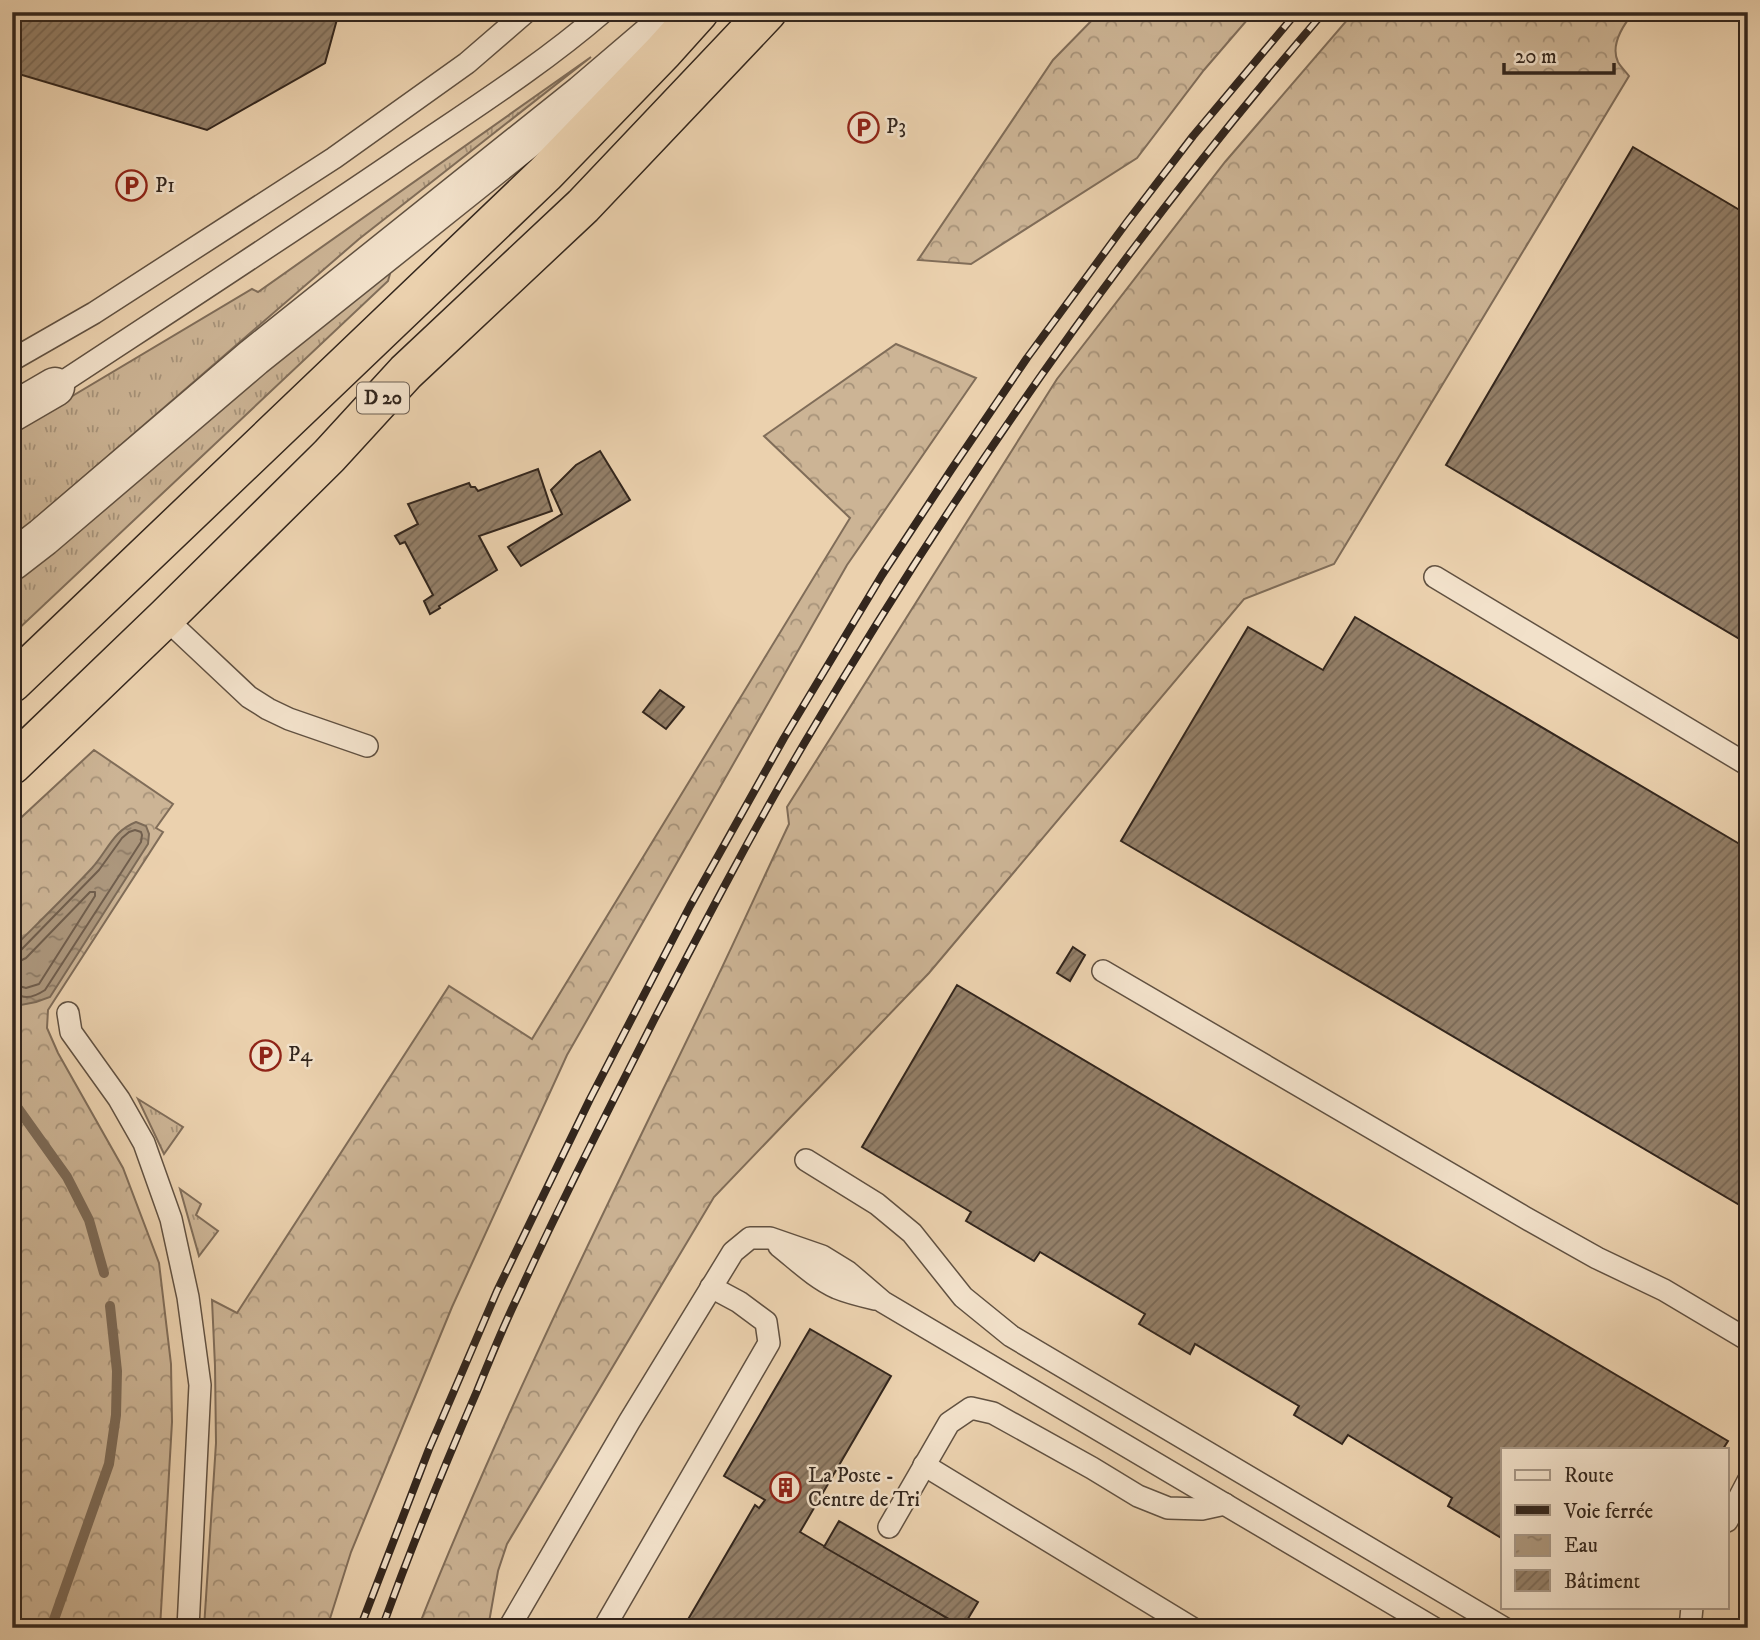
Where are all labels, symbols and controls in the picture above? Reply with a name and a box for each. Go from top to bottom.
scale bar [1504,32,1615,76]
text: 20 m [1515,44,1557,70]
parking icon: P3 [846,110,880,144]
place label: P3 [886,114,906,140]
parking icon: P1 [115,169,149,203]
place label: P1 [155,173,175,199]
road number: D 20 [357,382,409,414]
parking icon: P4 [248,1038,282,1072]
place label: P4 [288,1042,313,1068]
legend [1501,1448,1728,1608]
place label: La Poste - Centre de Tri [808,1463,920,1513]
text: Route [1564,1463,1614,1489]
building icon: La Poste - Centre de Tri [768,1471,802,1505]
text: Voie ferrée [1563,1499,1654,1525]
text: Eau [1564,1533,1598,1559]
text: Bâtiment [1564,1569,1641,1595]

